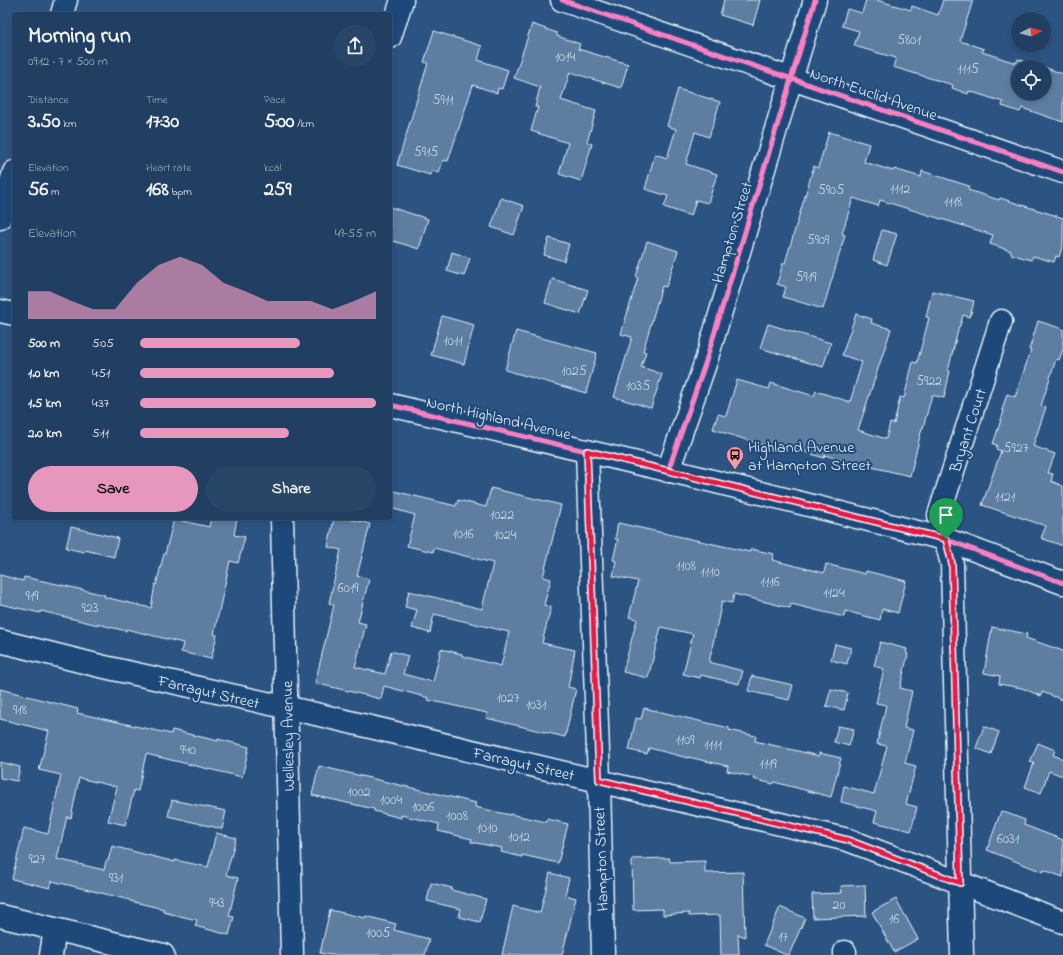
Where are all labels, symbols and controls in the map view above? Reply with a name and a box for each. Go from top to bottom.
north arrow [1011,12,1051,52]
map controls [1011,12,1051,100]
text: Morning run [28,21,131,53]
button: share [334,25,376,67]
house number: 5801 [897,30,921,51]
house number: 1014 [555,47,576,68]
text: 09:12 · 7 × 500 m [28,52,108,71]
house number: 1115 [957,59,979,80]
button: locate [1011,60,1051,100]
street label: North Euclid Avenue [806,62,941,128]
house number: 5911 [432,90,454,111]
text: Distance [28,92,69,108]
text: Time [146,92,168,108]
text: Pace [264,92,285,108]
text: 3.50 [28,108,60,137]
text: 17:30 [146,108,179,137]
text: 5:00 [264,108,294,137]
text: km [60,116,77,132]
text: /km [294,116,314,132]
house number: 5915 [414,142,438,163]
text: Elevation [28,160,68,176]
text: Heart rate [146,160,191,176]
text: kcal [264,160,282,176]
text: 56 [28,176,48,205]
text: 168 [146,176,169,205]
text: 259 [264,176,291,205]
street label: Hampton Street [706,178,760,286]
house number: 1112 [890,179,910,200]
house number: 5905 [818,180,844,201]
text: m [48,184,60,200]
text: bpm [169,184,192,200]
house number: 1118 [944,192,962,213]
text: Elevation [28,224,76,243]
text: 49–55 m [335,224,376,243]
house number: 5909 [807,230,830,251]
house number: 5919 [796,267,817,288]
house number: 1011 [443,331,463,352]
text: 500 m [28,334,60,353]
text: 5:05 [92,334,114,353]
house number: 1025 [561,361,587,382]
text: 1.0 km [28,364,59,383]
text: 4:51 [92,364,110,383]
house number: 5922 [916,371,942,392]
house number: 1035 [626,376,650,397]
street label: Bryant Court [944,385,994,477]
street label: North Highland Avenue [424,391,574,447]
text: 1.5 km [28,394,61,413]
text: 4:37 [92,394,109,413]
text: 2.0 km [28,424,62,443]
text: 5:11 [92,424,109,443]
place label: Highland Avenue at Hampton Street [748,436,872,478]
house number: 5927 [1004,438,1029,459]
bus stop icon: Highland Avenue at Hampton Street [725,445,745,470]
button: Save [28,466,198,512]
button: Share [206,466,376,512]
house number: 1121 [995,487,1016,508]
pin [929,498,963,539]
icon: arrive [935,504,957,526]
house number: 1022 [490,505,514,526]
house number: 1016 [452,524,474,545]
house number: 1024 [493,525,517,546]
house number: 1108 [676,556,696,577]
house number: 1110 [700,562,720,583]
house number: 1116 [760,572,780,593]
house number: 6019 [338,578,359,599]
house number: 1124 [823,583,845,604]
house number: 919 [26,586,39,607]
house number: 923 [82,598,99,619]
street label: Farragut Street [154,669,262,716]
street label: Wellesley Avenue [276,680,302,792]
house number: 1027 [496,688,520,709]
house number: 1031 [526,695,547,716]
house number: 918 [13,700,27,721]
house number: 1109 [675,730,695,751]
house number: 1111 [704,735,722,756]
house number: 940 [180,740,196,761]
street label: Farragut Street [469,741,577,788]
house number: 1119 [759,754,778,775]
house number: 1002 [347,782,371,803]
house number: 1004 [380,790,402,811]
house number: 1006 [412,797,434,818]
street label: Hampton Street [588,805,616,912]
house number: 1008 [446,806,468,827]
house number: 1010 [477,818,498,839]
house number: 1012 [508,827,530,848]
house number: 6031 [997,829,1020,850]
house number: 927 [29,849,46,870]
house number: 931 [109,868,124,889]
house number: 943 [209,893,225,914]
house number: 20 [832,895,846,916]
house number: 16 [889,909,899,930]
house number: 1005 [366,923,390,944]
house number: 17 [778,927,788,948]

